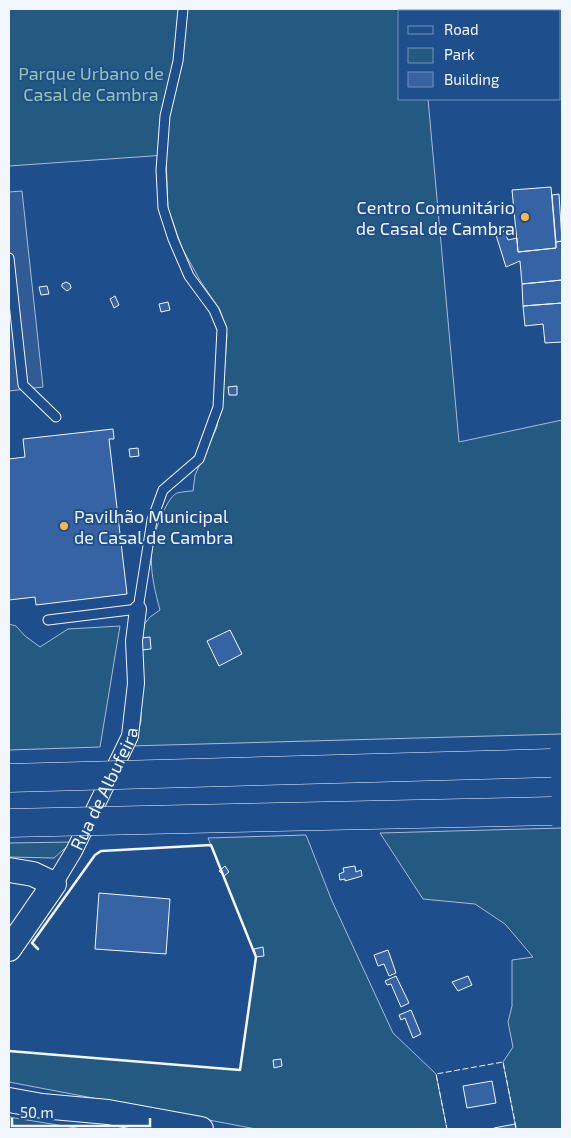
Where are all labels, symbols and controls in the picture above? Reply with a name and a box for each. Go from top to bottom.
legend [398,10,561,100]
text: Road [444,20,479,38]
text: Park [444,45,475,63]
park label: Parque Urbano de Casal de Cambra [18,62,164,105]
text: Building [444,70,500,88]
place label: Centro Comunitário de Casal de Cambra [356,196,515,239]
marker: Centro Comunitário de Casal de Cambra [519,211,531,223]
place label: Pavilhão Municipal de Casal de Cambra [74,505,233,548]
marker: Pavilhão Municipal de Casal de Cambra [58,520,70,532]
street label: Rua de Albufeira [65,726,142,854]
scale bar [12,1096,150,1128]
text: 50 m [20,1103,54,1121]

